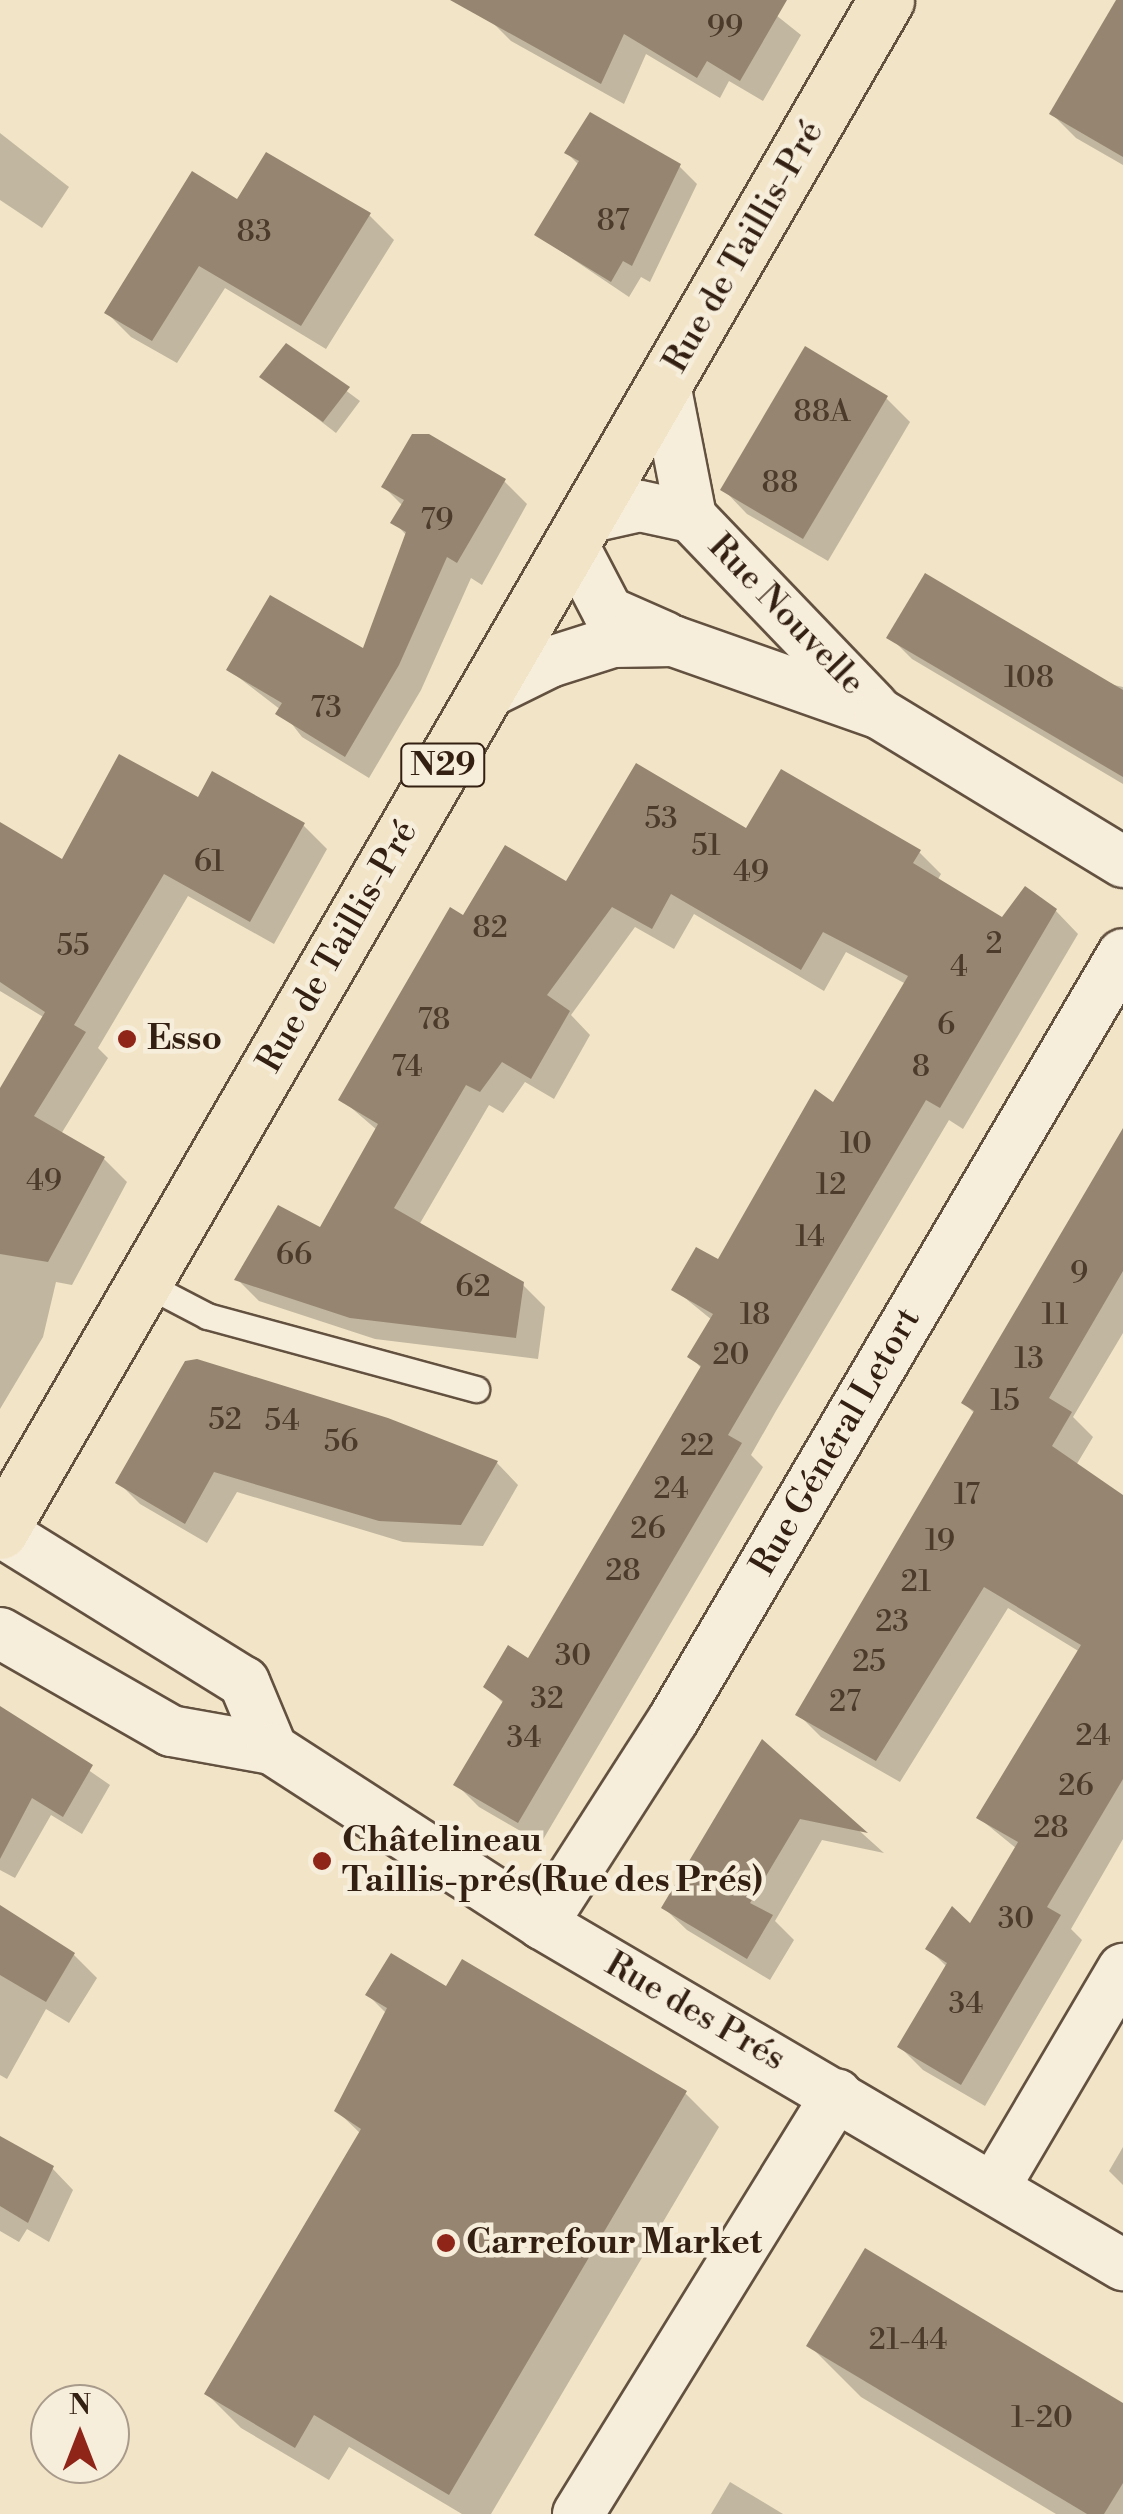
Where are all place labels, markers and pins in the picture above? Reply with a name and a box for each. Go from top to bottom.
place label: Esso [147,1018,222,1060]
marker: Esso [116,1028,138,1050]
place label: Châtelineau Taillis-prés(Rue des Prés) [342,1820,763,1902]
marker: Châtelineau Taillis-prés(Rue des Prés) [311,1850,333,1872]
place label: Carrefour Market [466,2222,762,2264]
marker: Carrefour Market [435,2232,457,2254]

